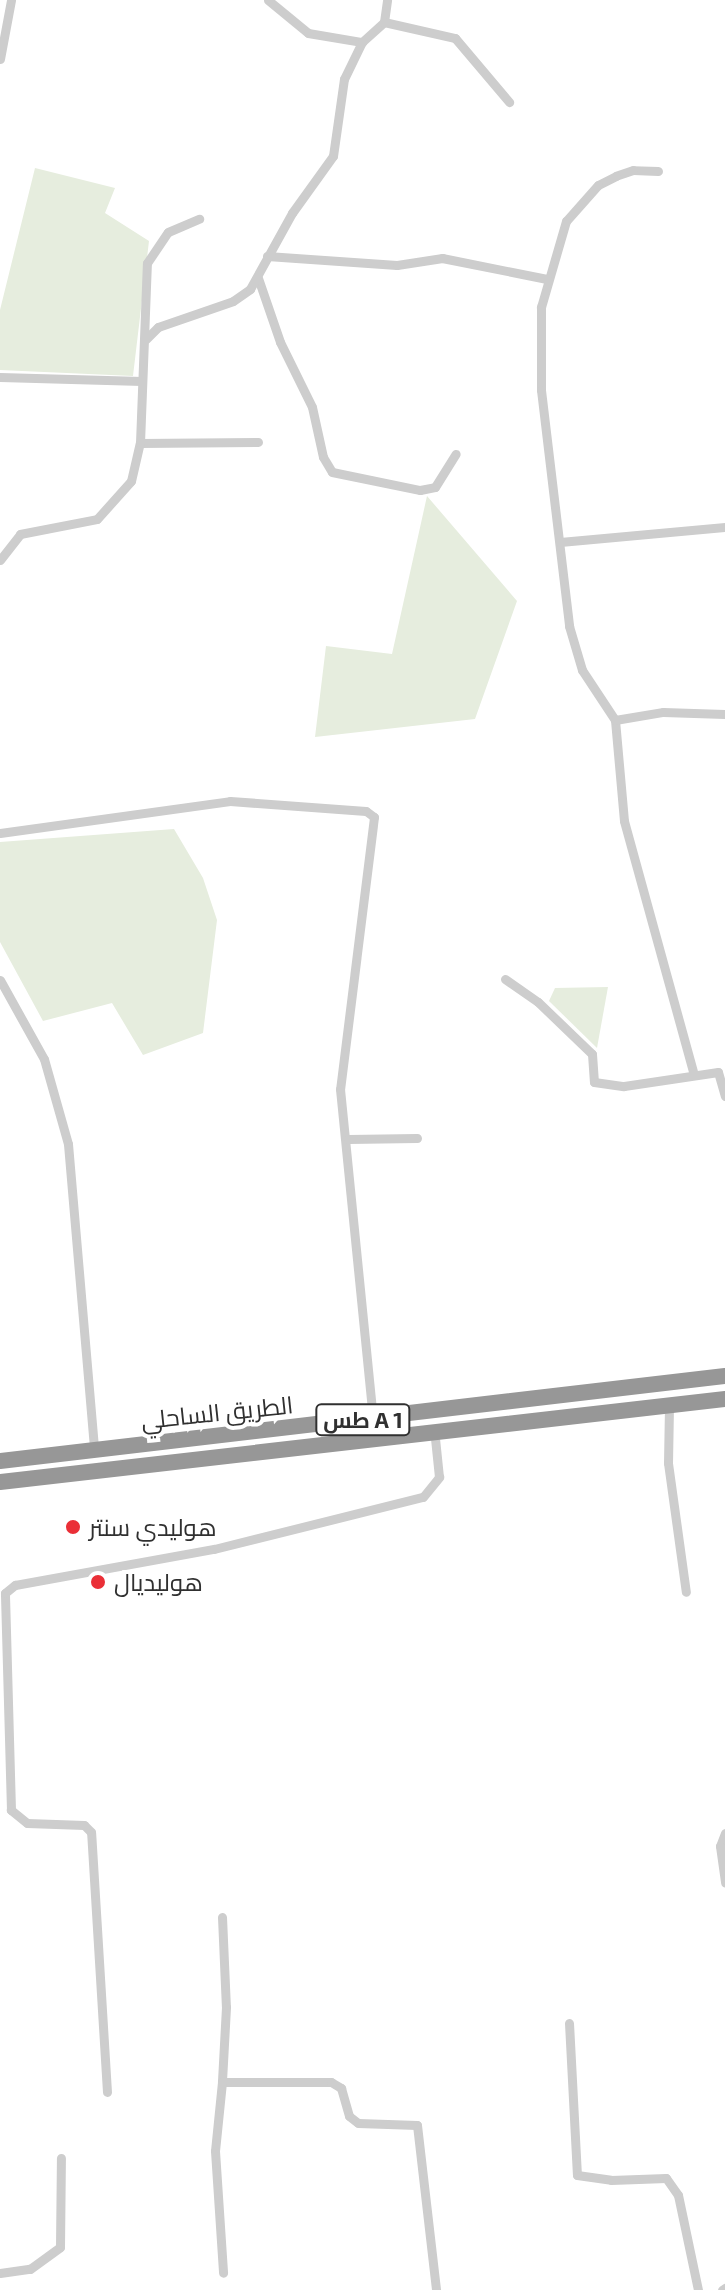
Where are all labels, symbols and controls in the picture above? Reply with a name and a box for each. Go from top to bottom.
street label: الطريق الساحلي [140,1390,294,1434]
road number: طس A 1 [315,1402,411,1438]
place label: هوليدي سنتر [89,1513,216,1541]
marker: هوليدي سنتر [64,1518,82,1536]
place label: هوليديال [114,1568,203,1596]
marker: هوليديال [89,1573,107,1591]

